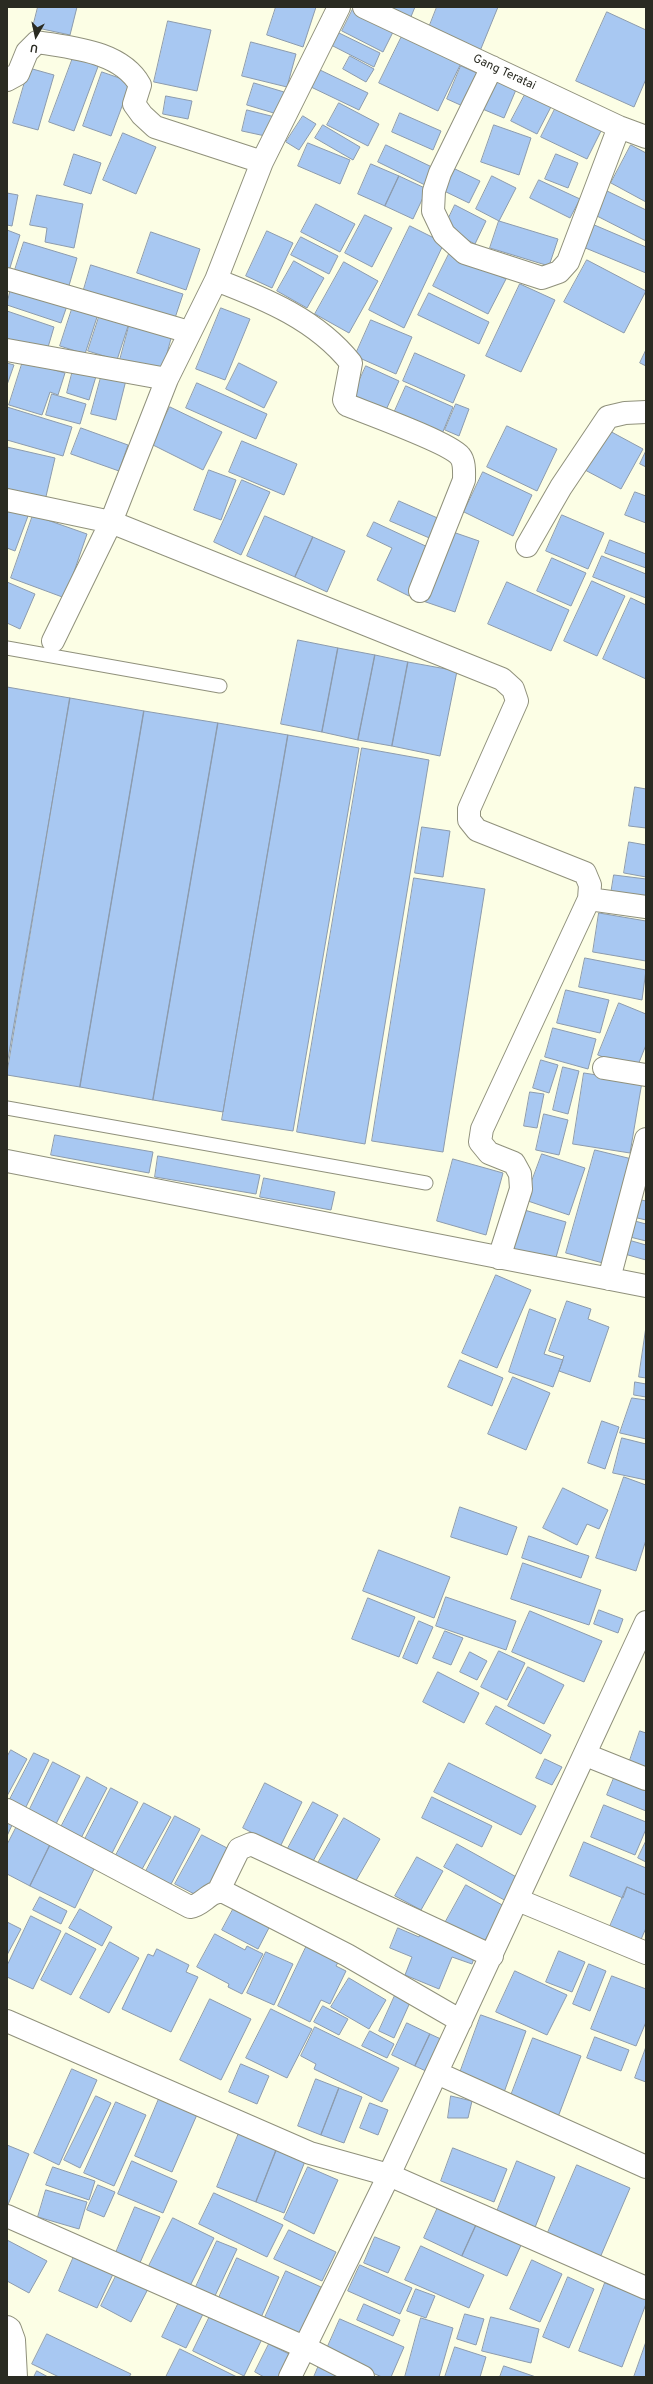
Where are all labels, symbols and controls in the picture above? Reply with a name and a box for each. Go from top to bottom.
north arrow [16,16,56,56]
text: U [29,40,39,55]
street label: Gang Teratai [470,52,538,94]

